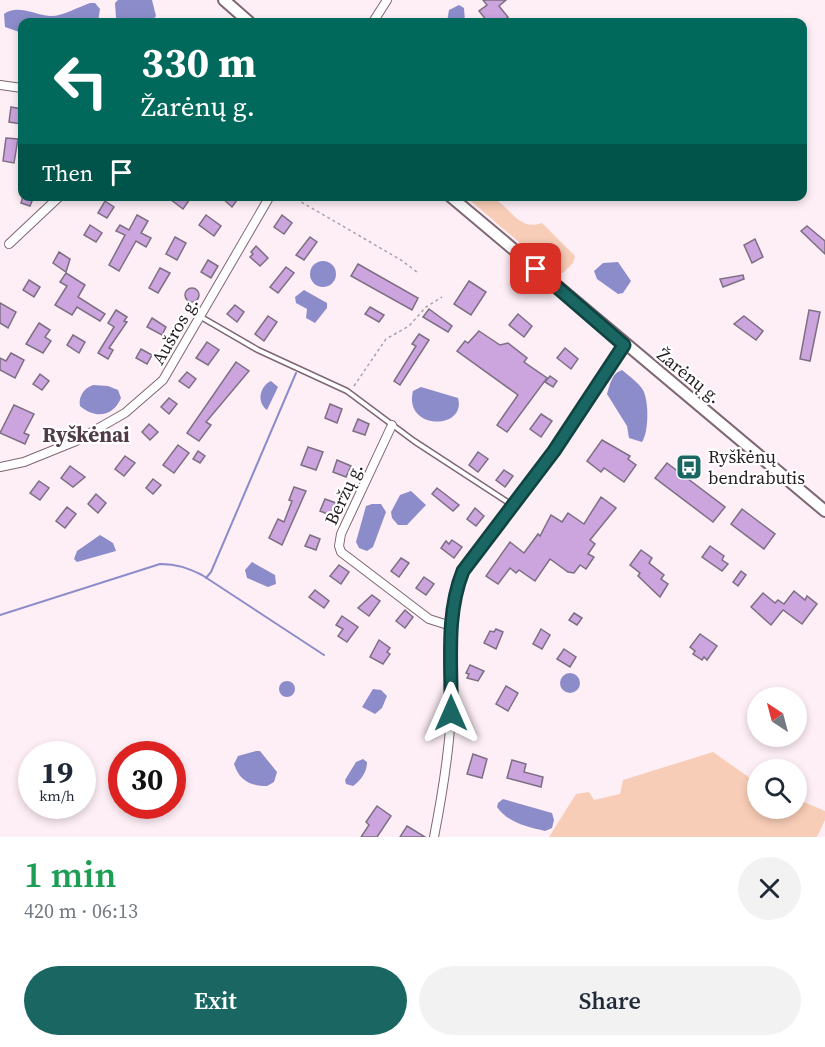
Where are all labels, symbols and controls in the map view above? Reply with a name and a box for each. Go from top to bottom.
text: 330 m [141,33,256,91]
icon: left [42,42,120,120]
text: Žarėnų g. [141,88,255,125]
icon: arrive [105,156,138,189]
text: Then [42,158,93,188]
pin [510,243,561,294]
icon: arrive [519,252,552,285]
street label: Aušros g. [145,292,204,369]
street label: Žarėnų g. [652,342,727,409]
district label: Ryškėnai [42,420,130,449]
place label: Ryškėnų bendrabutis [708,444,805,490]
bus stop icon: Ryškėnų bendrabutis [674,452,704,482]
street label: Beržų g. [318,459,369,529]
position arrow [419,681,483,745]
north arrow [747,687,807,747]
map controls [747,687,807,819]
speed limit sign: 30 [108,741,186,819]
text: 19 [41,752,73,793]
button: search [747,759,807,819]
text: km/h [39,785,75,806]
text: 1 min [24,850,116,899]
button: close [738,857,801,920]
text: 420 m · 06:13 [24,897,138,925]
button: Exit [24,966,407,1035]
button: Share [419,966,801,1035]

